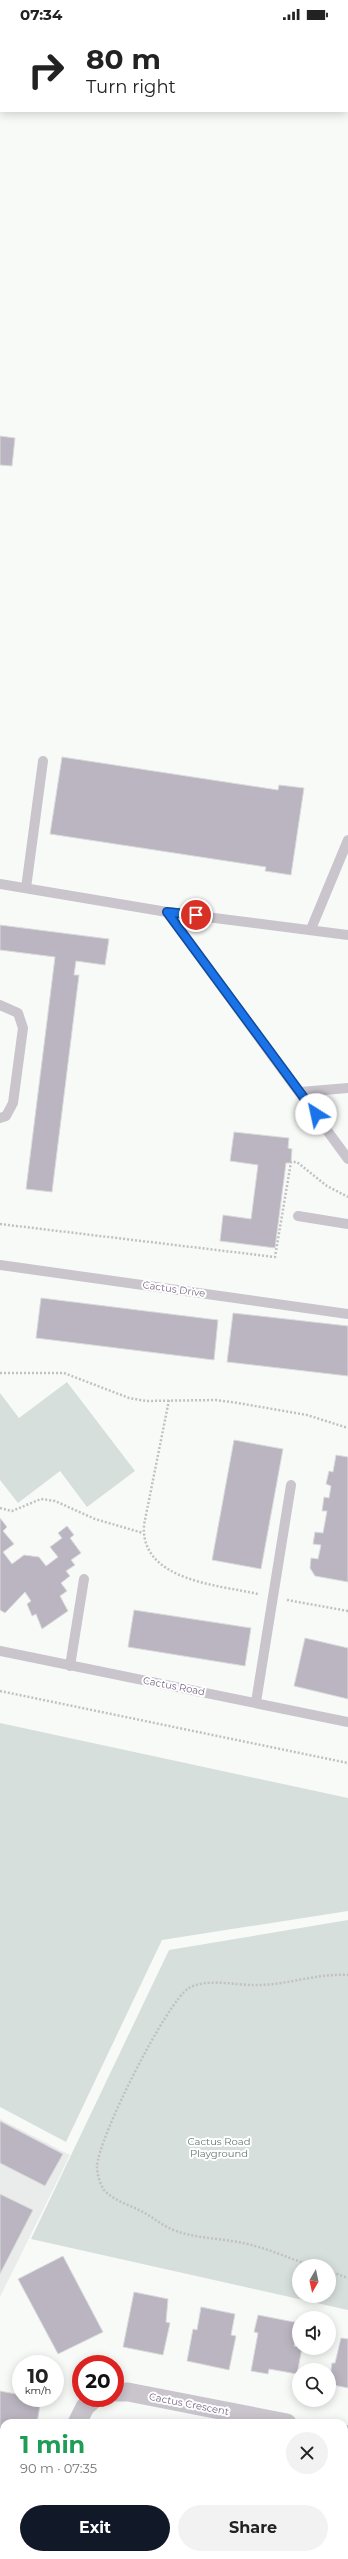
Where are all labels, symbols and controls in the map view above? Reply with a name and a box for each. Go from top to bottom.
text: 07:34 [20,5,62,24]
text: 80 m [86,42,161,76]
icon: right [20,44,72,96]
text: Turn right [86,76,176,98]
pin [179,898,213,932]
icon: arrive [185,904,207,926]
position arrow [295,1093,337,1135]
street label: Cactus Drive [142,1278,206,1300]
street label: Cactus Road [142,1674,206,1698]
park label: Cactus Road Playground [187,2135,251,2160]
north arrow [292,2259,336,2303]
map controls [292,2259,336,2407]
button: sound [292,2311,336,2355]
speed limit sign: 20 [72,2355,124,2407]
button: search [292,2363,336,2407]
text: 10 [27,2364,49,2388]
text: km/h [25,2384,51,2397]
street label: Cactus Crescent [148,2390,230,2418]
text: 1 min [20,2430,85,2459]
button: close [286,2432,328,2474]
text: 90 m · 07:35 [20,2460,97,2476]
button: Exit [20,2505,170,2551]
button: Share [178,2505,328,2551]

